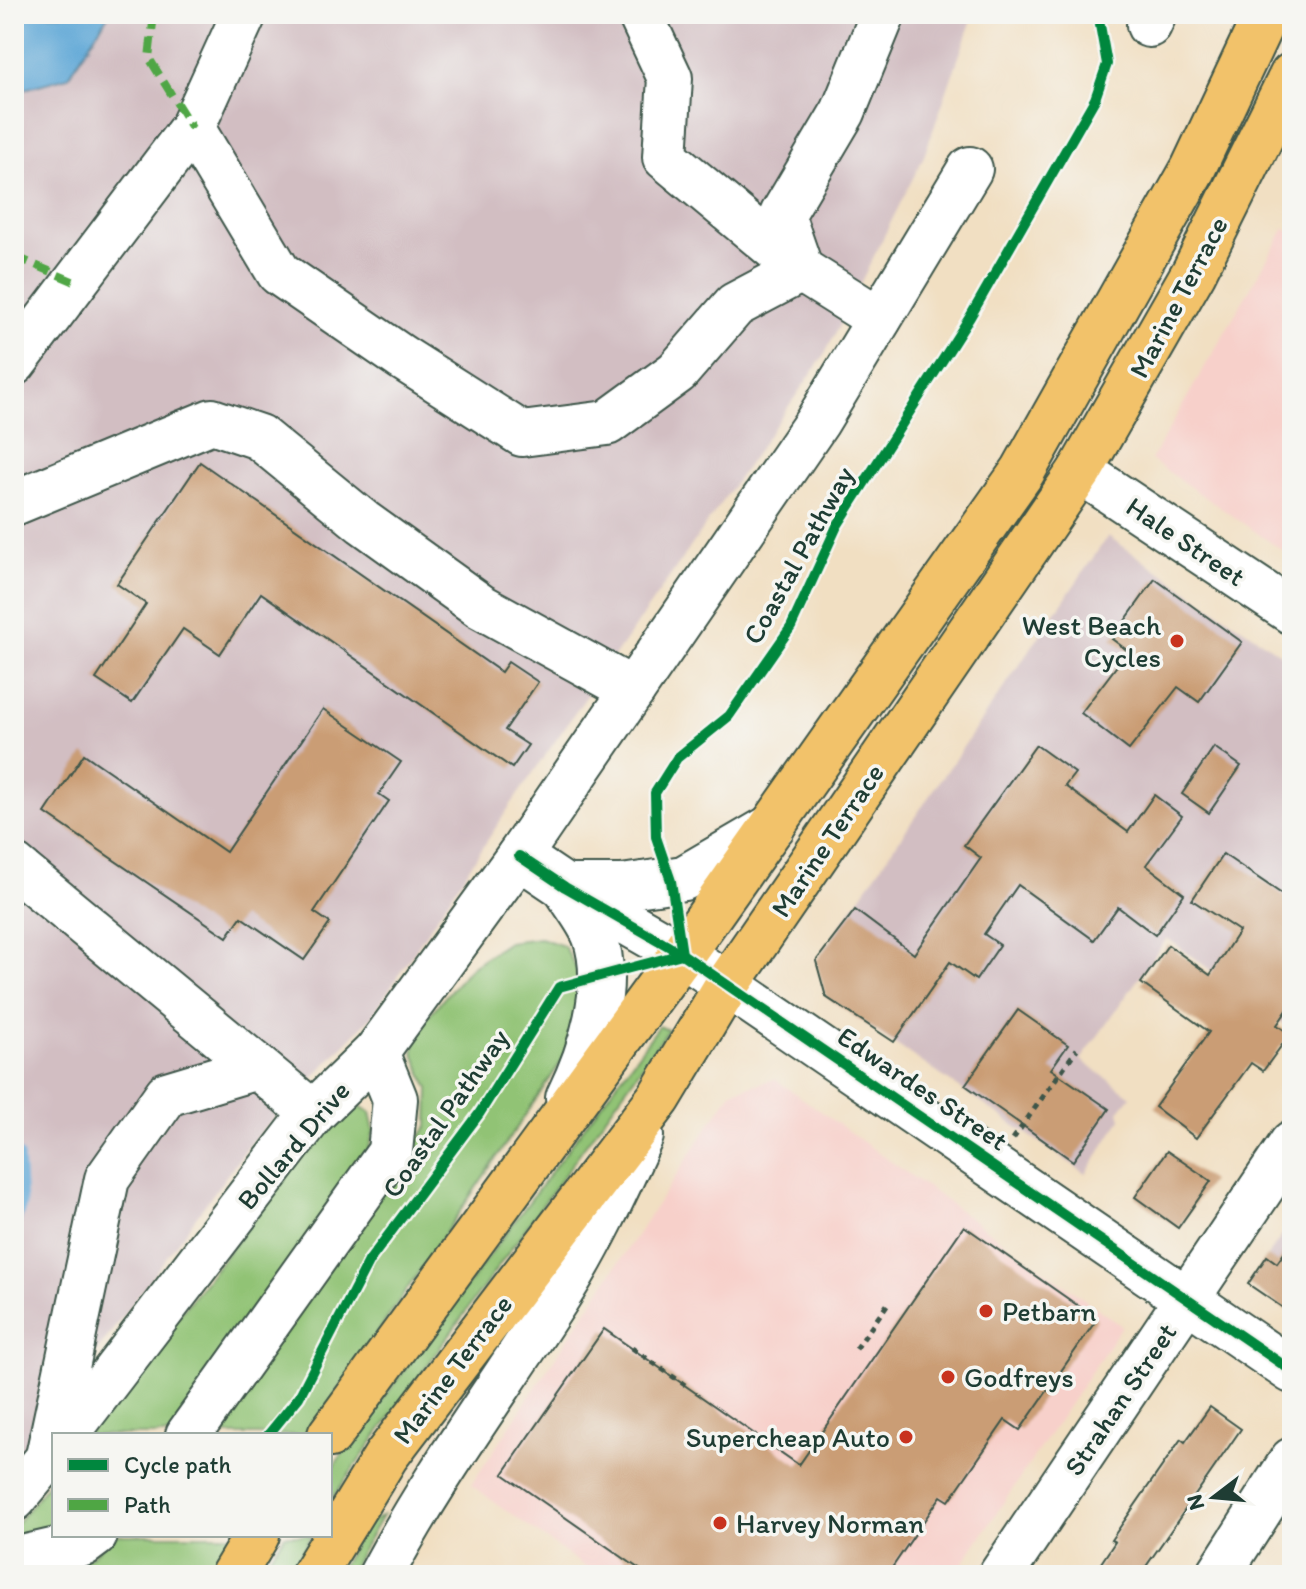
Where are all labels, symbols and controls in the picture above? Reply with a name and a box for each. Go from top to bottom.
street label: Marine Terrace [1121,210,1235,384]
street label: Coastal Pathway [735,460,861,650]
street label: Hale Street [1120,489,1252,593]
place label: West Beach Cycles [1022,608,1161,674]
marker: West Beach Cycles [1168,632,1186,650]
street label: Marine Terrace [763,757,891,923]
street label: Edwardes Street [831,1019,1015,1157]
street label: Coastal Pathway [374,1022,516,1204]
street label: Bollard Drive [229,1074,357,1216]
street label: Marine Terrace [385,1288,519,1450]
place label: Petbarn [1002,1294,1096,1328]
marker: Petbarn [977,1302,995,1320]
street label: Strahan Street [1056,1316,1184,1482]
place label: Godfreys [964,1360,1074,1394]
marker: Godfreys [939,1368,957,1386]
place label: Supercheap Auto [686,1420,890,1454]
marker: Supercheap Auto [897,1428,915,1446]
legend [52,1433,332,1537]
text: Cycle path [124,1450,231,1479]
north arrow [1174,1457,1254,1537]
text: Path [124,1490,171,1519]
text: N [1180,1492,1210,1513]
place label: Harvey Norman [736,1506,924,1540]
marker: Harvey Norman [711,1514,729,1532]

